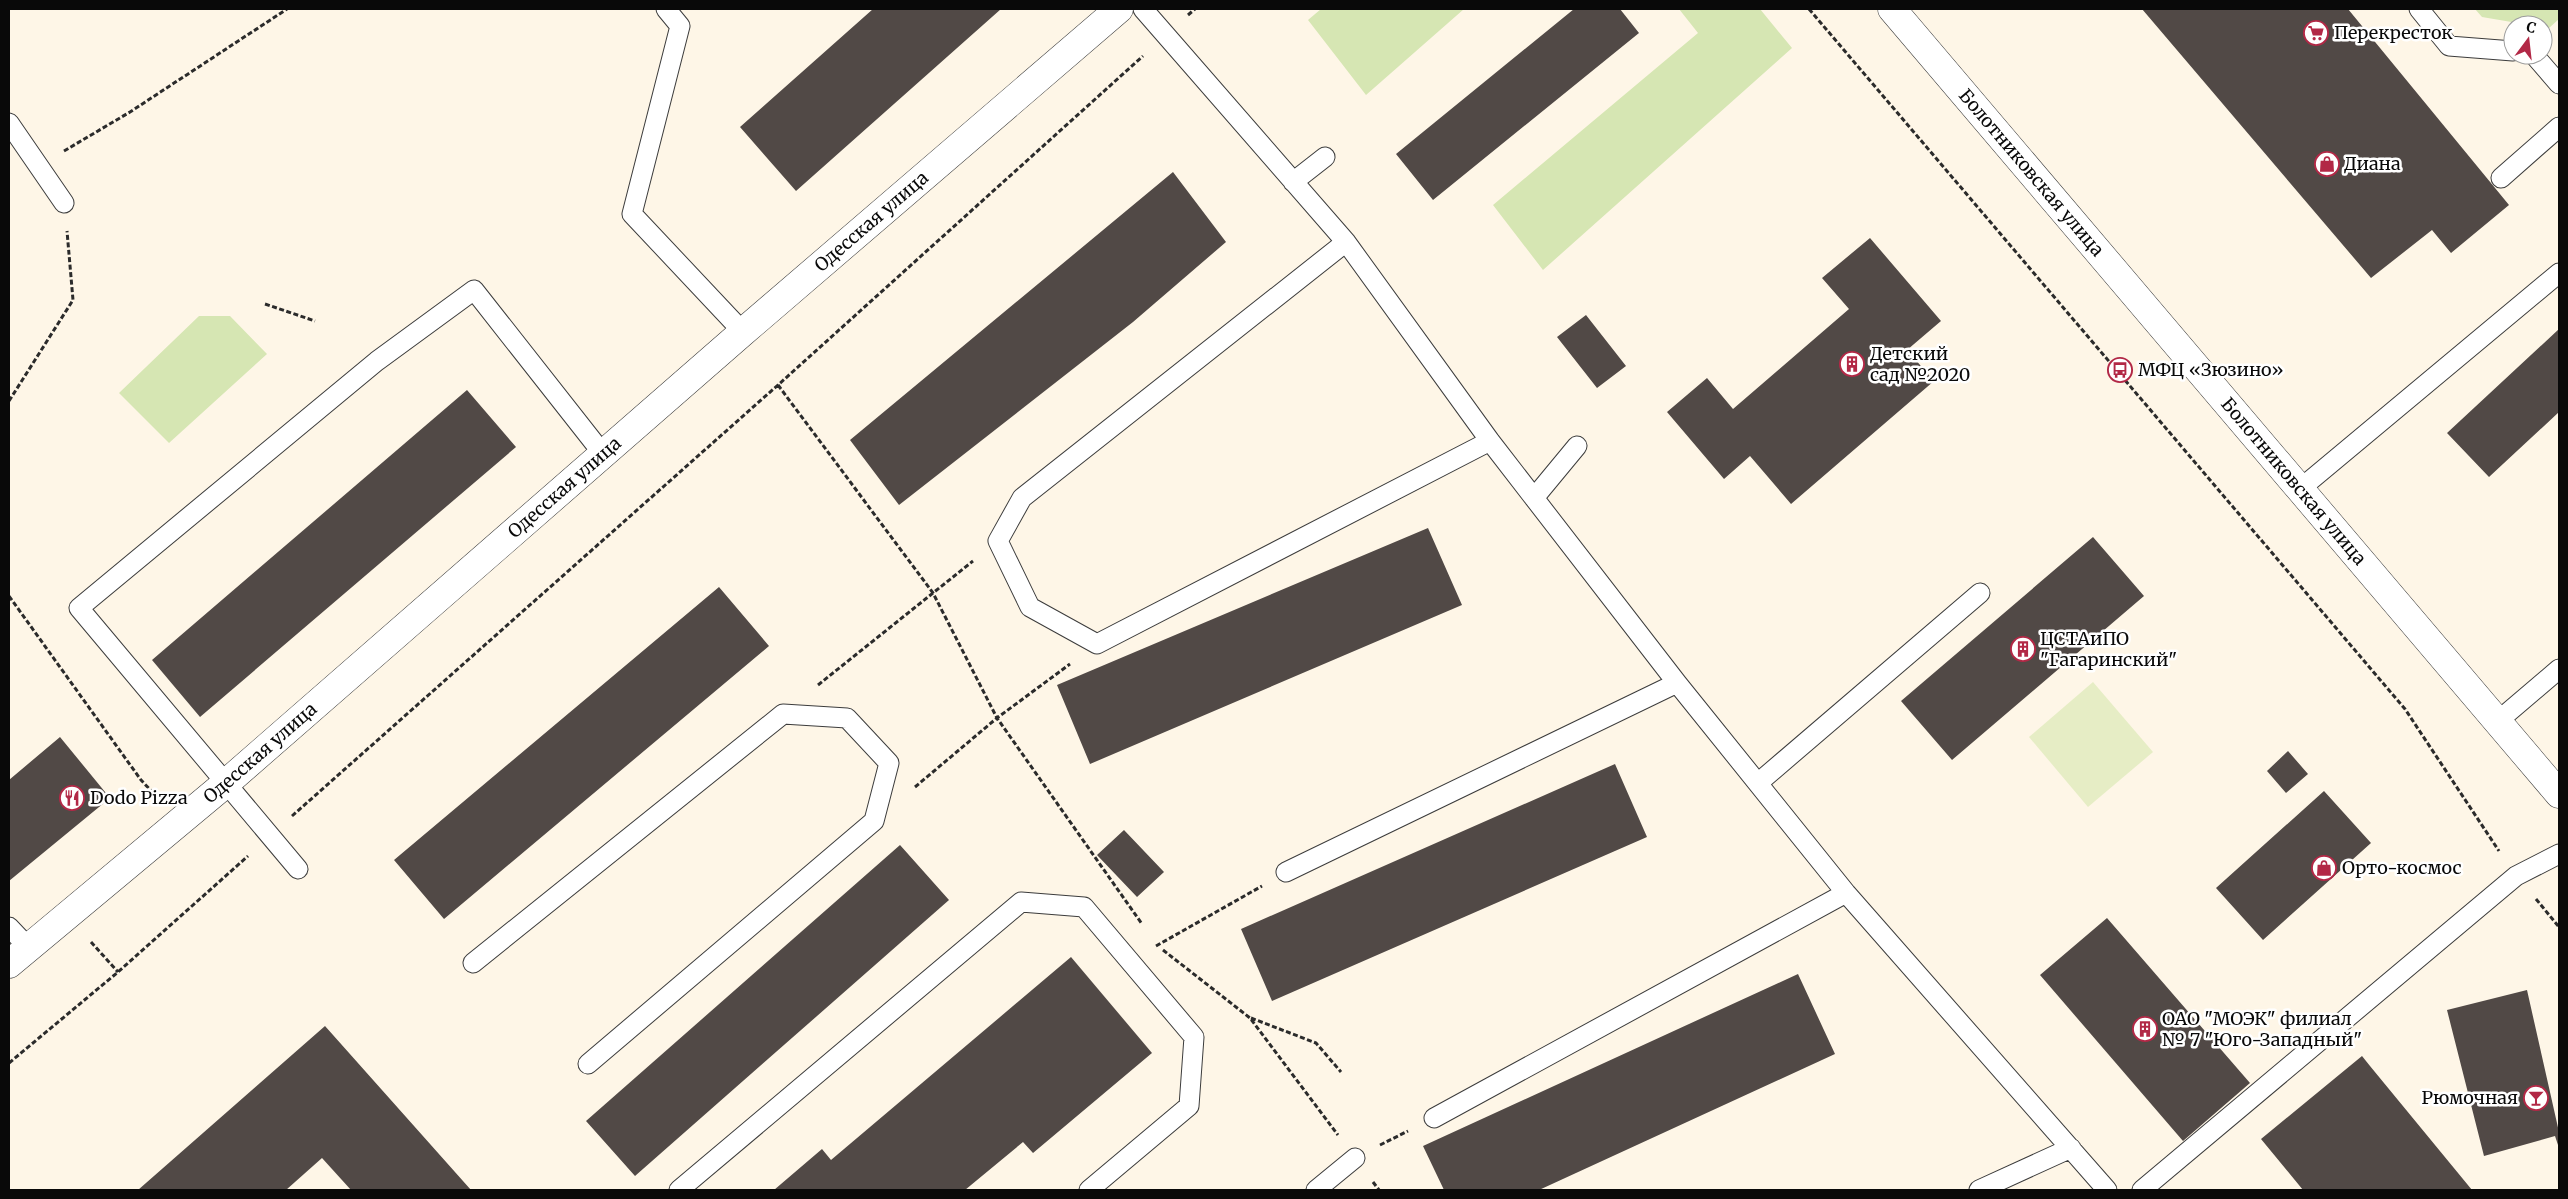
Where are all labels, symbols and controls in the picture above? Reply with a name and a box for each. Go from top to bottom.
north arrow [2503,15,2553,65]
text: С [2525,18,2538,37]
supermarket icon: Перекресток [2303,20,2329,46]
place label: Перекресток [2334,21,2453,44]
street label: Болотниковская улица [1954,84,2109,261]
shop icon: Диана [2314,151,2340,177]
place label: Диана [2344,152,2401,175]
street label: Одесская улица [810,166,933,276]
place label: Детский сад №2020 [1870,342,1970,386]
building icon: Детский сад №2020 [1839,351,1865,377]
bus stop icon: МФЦ «Зюзино» [2107,357,2133,383]
place label: МФЦ «Зюзино» [2138,358,2284,381]
street label: Болотниковская улица [2216,393,2372,570]
street label: Одесская улица [503,431,626,543]
place label: ЦСТАиПО "Гагаринский" [2040,627,2177,671]
building icon: ЦСТАиПО "Гагаринский" [2010,636,2036,662]
street label: Одесская улица [198,697,322,808]
restaurant icon: Dodo Pizza [59,785,85,811]
place label: Dodo Pizza [90,786,188,809]
shop icon: Орто-космос [2311,855,2337,881]
place label: Орто-космос [2342,856,2462,879]
place label: ОАО "МОЭК" филиал № 7 "Юго-Западный" [2162,1007,2362,1051]
building icon: ОАО "МОЭК" филиал № 7 "Юго-Западный" [2132,1016,2158,1042]
bar icon: Рюмочная [2523,1085,2549,1111]
place label: Рюмочная [2421,1086,2518,1109]

